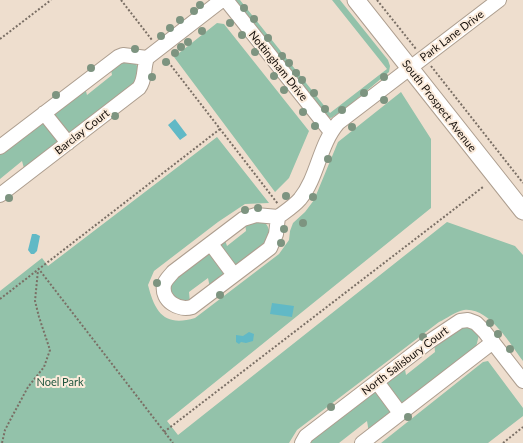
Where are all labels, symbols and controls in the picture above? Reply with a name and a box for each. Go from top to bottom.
street label: Park Lane Drive [418,8,486,64]
street label: Nottingham Drive [246,28,310,104]
street label: South Prospect Avenue [399,57,479,155]
street label: Barclay Court [52,107,112,157]
street label: North Salisbury Court [359,324,451,398]
park label: Noel Park [36,375,84,389]

